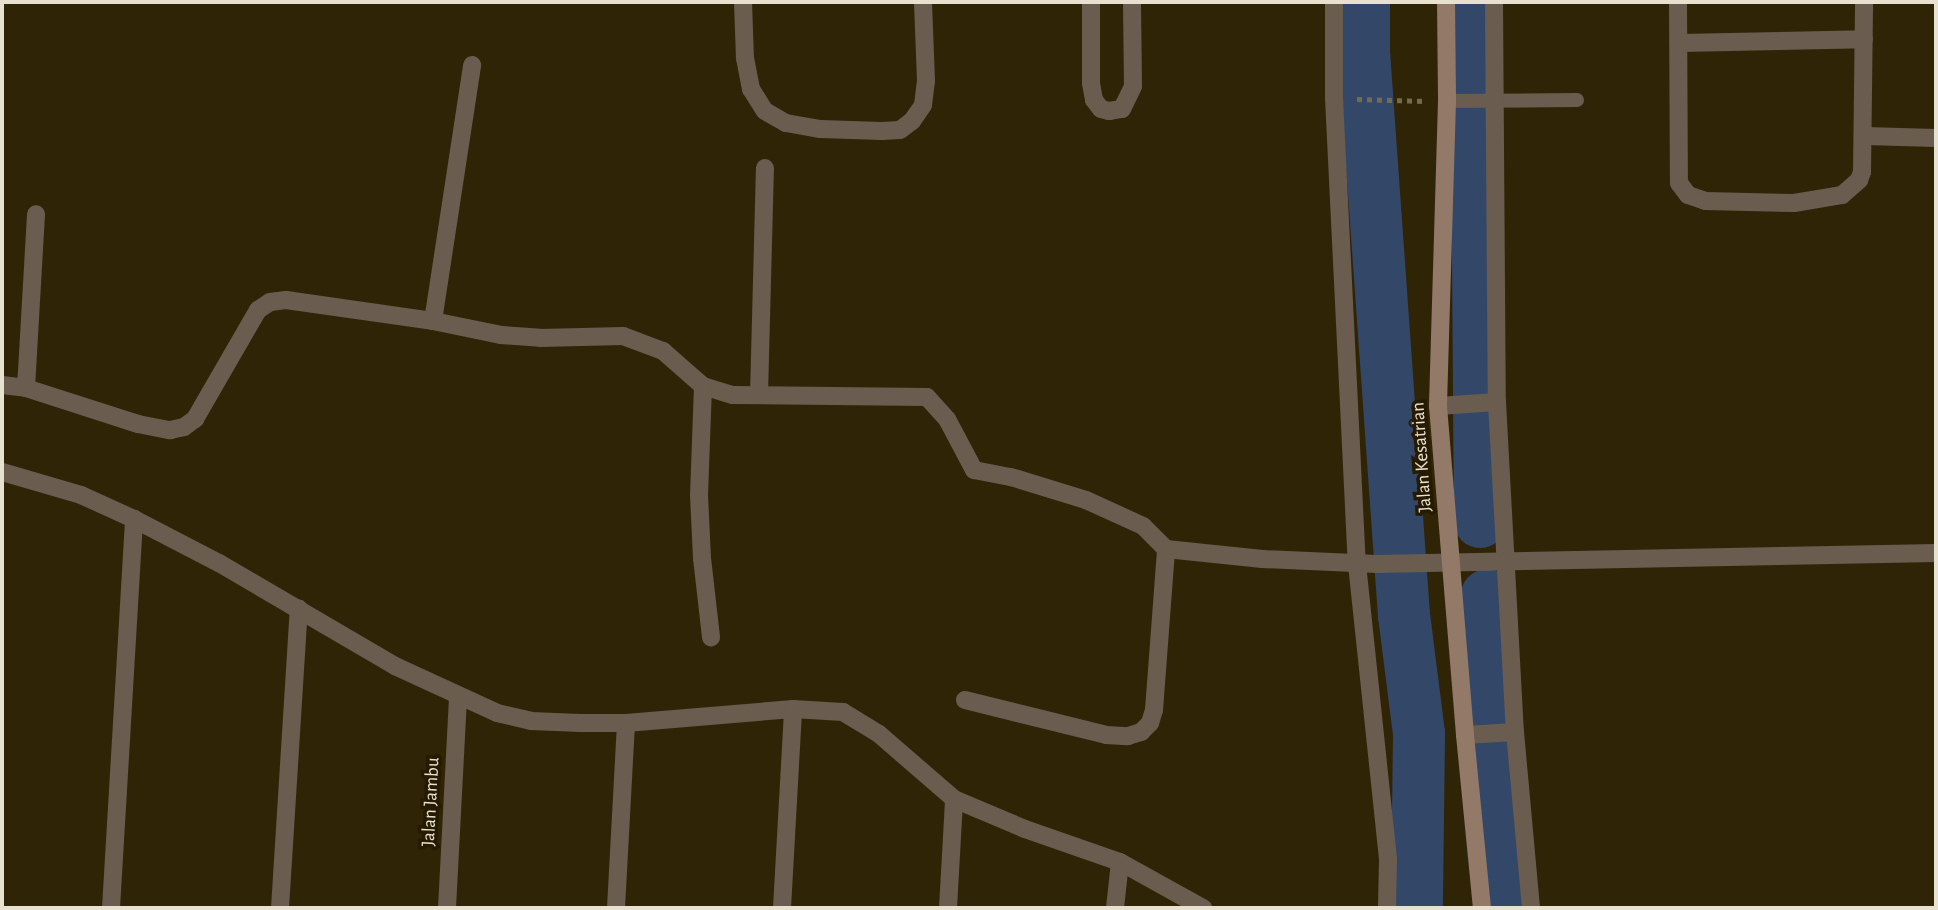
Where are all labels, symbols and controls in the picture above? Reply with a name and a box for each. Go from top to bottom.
street label: Jalan Kesatrian [1407,401,1437,513]
street label: Jalan Jambu [417,757,445,847]

